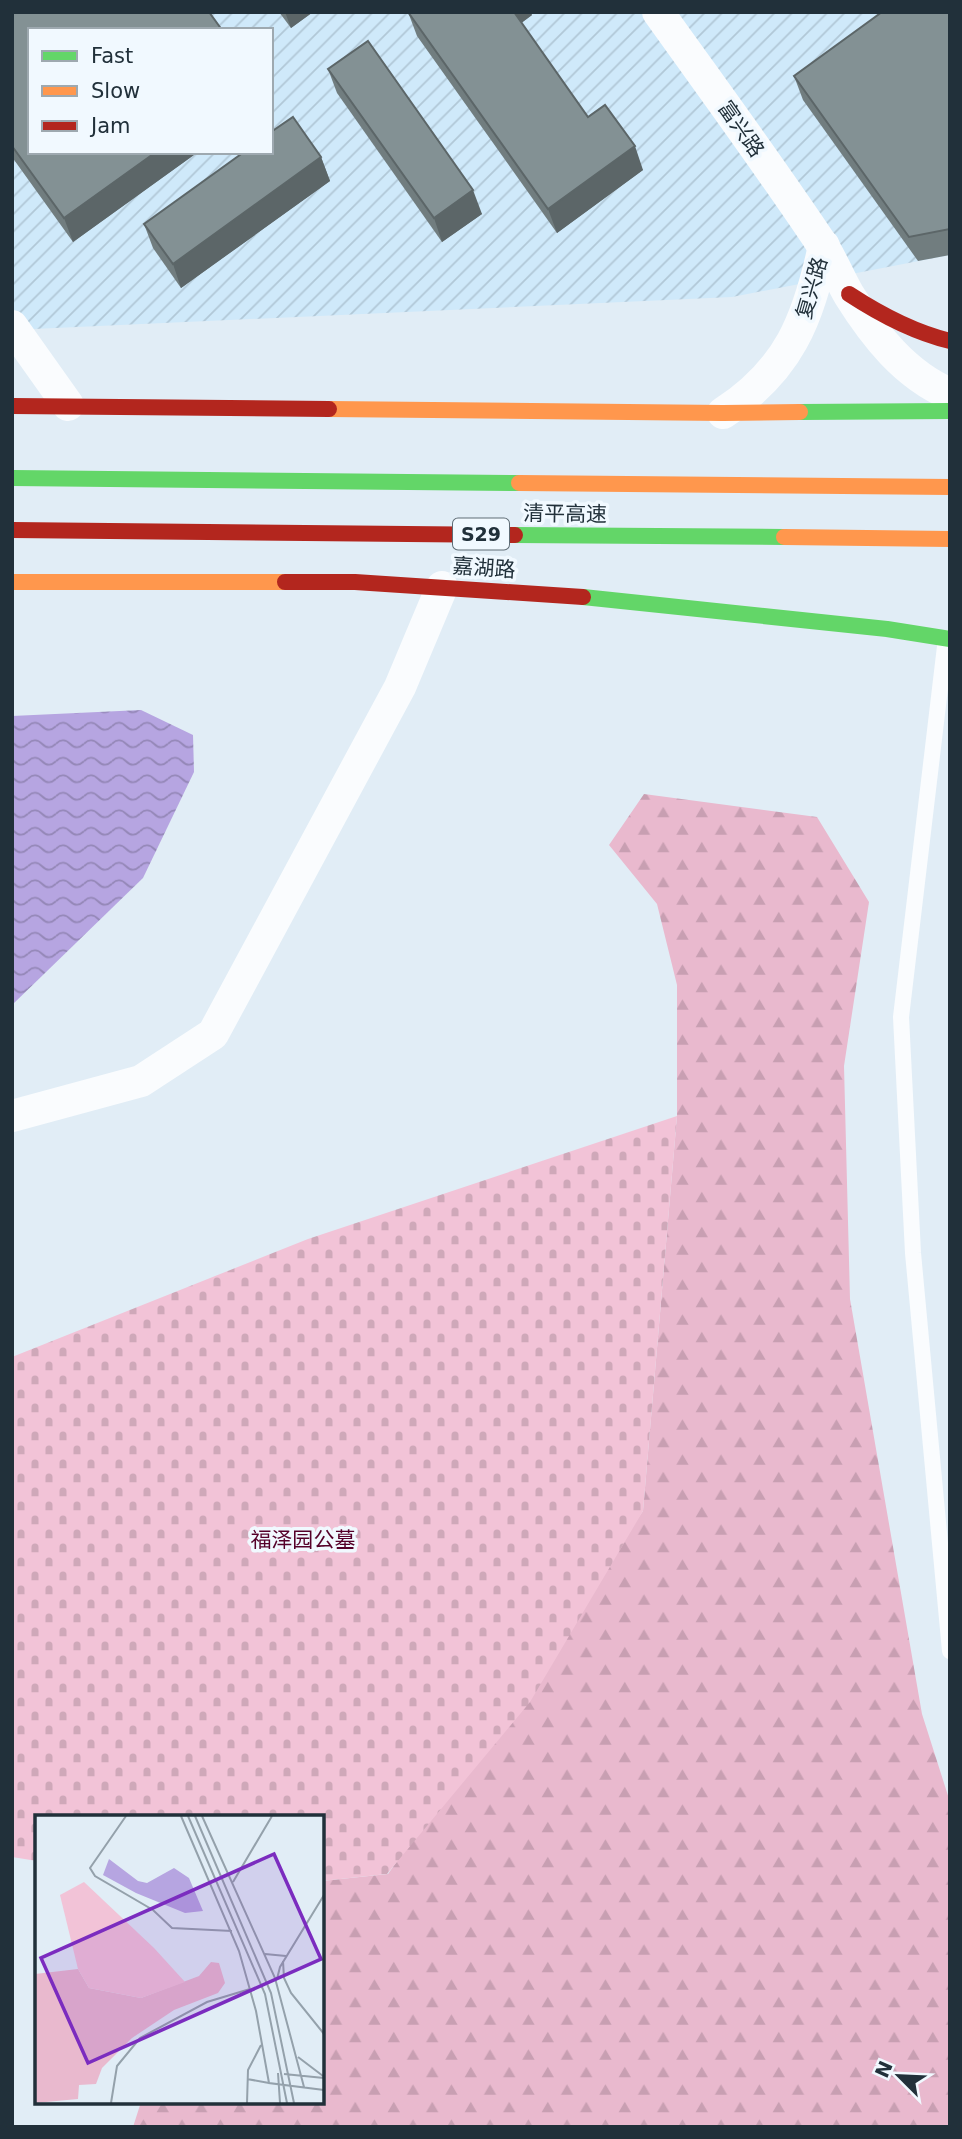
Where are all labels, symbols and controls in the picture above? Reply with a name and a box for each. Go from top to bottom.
legend [28,28,273,154]
text: Fast [91,44,133,68]
text: Slow [91,79,140,103]
street label: 富兴路 [713,96,769,162]
text: Jam [89,114,131,138]
street label: 复兴路 [792,254,832,322]
street label: 清平高速 [523,501,607,527]
road number: S29 [453,519,509,550]
street label: 嘉湖路 [452,554,516,582]
park label: 福泽园公墓 [251,1528,356,1552]
inset map [35,1815,324,2104]
north arrow [864,2041,934,2111]
text: N [870,2057,897,2081]

